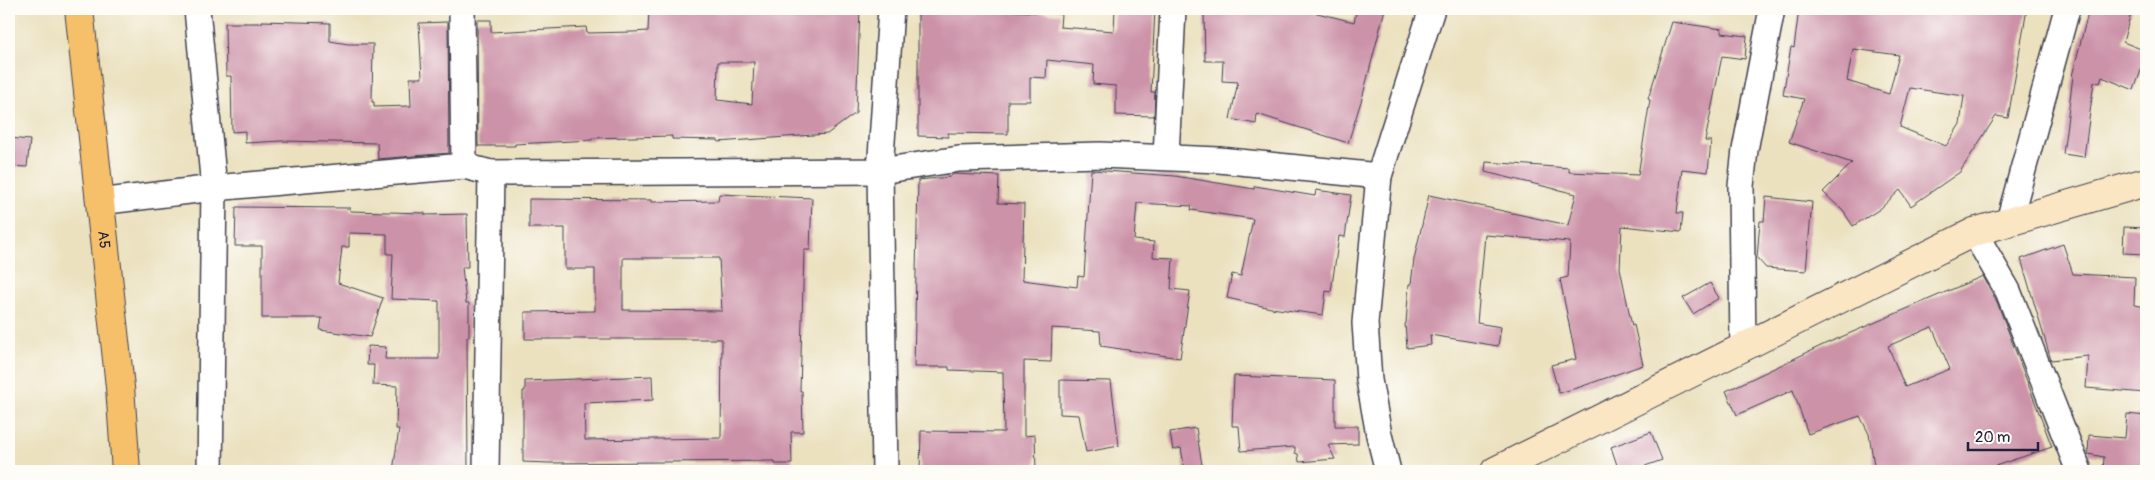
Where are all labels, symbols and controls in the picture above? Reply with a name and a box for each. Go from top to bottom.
street label: A5 [93,230,114,250]
scale bar [1968,420,2038,452]
text: 20 m [1975,428,2010,447]

